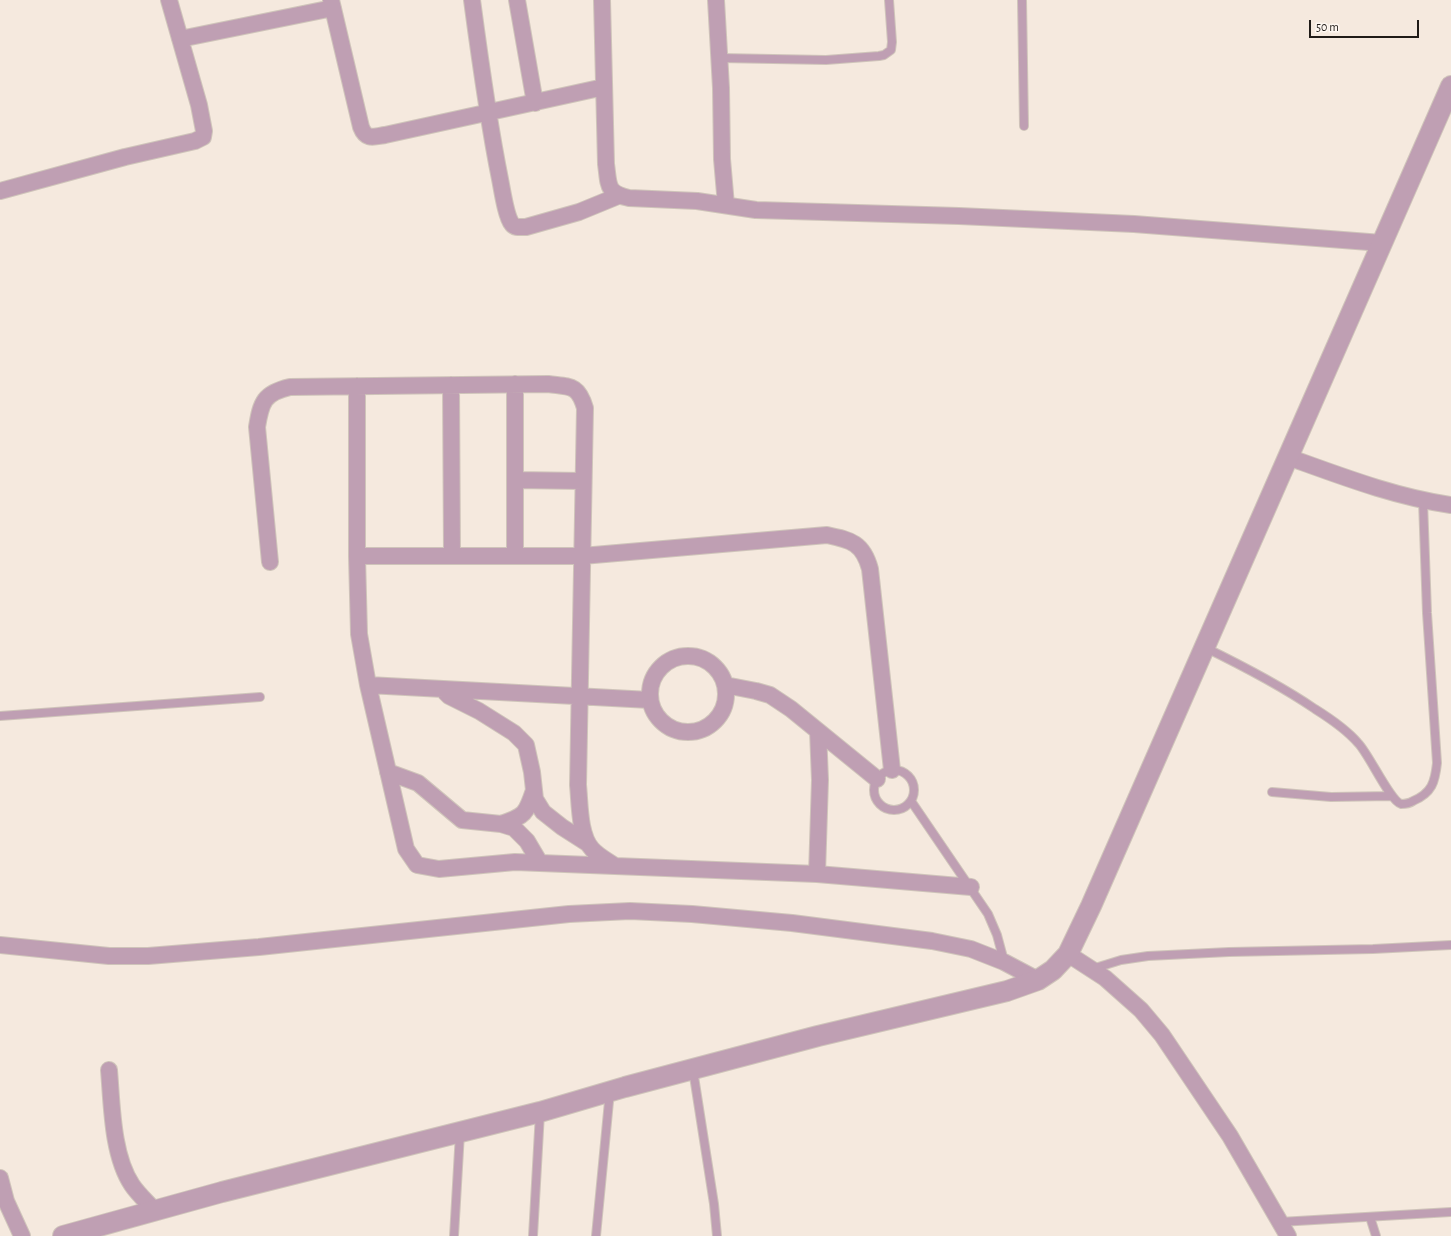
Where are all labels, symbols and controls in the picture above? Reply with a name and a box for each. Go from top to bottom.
scale bar [1311,12,1421,38]
text: 50 m [1316,21,1339,33]

